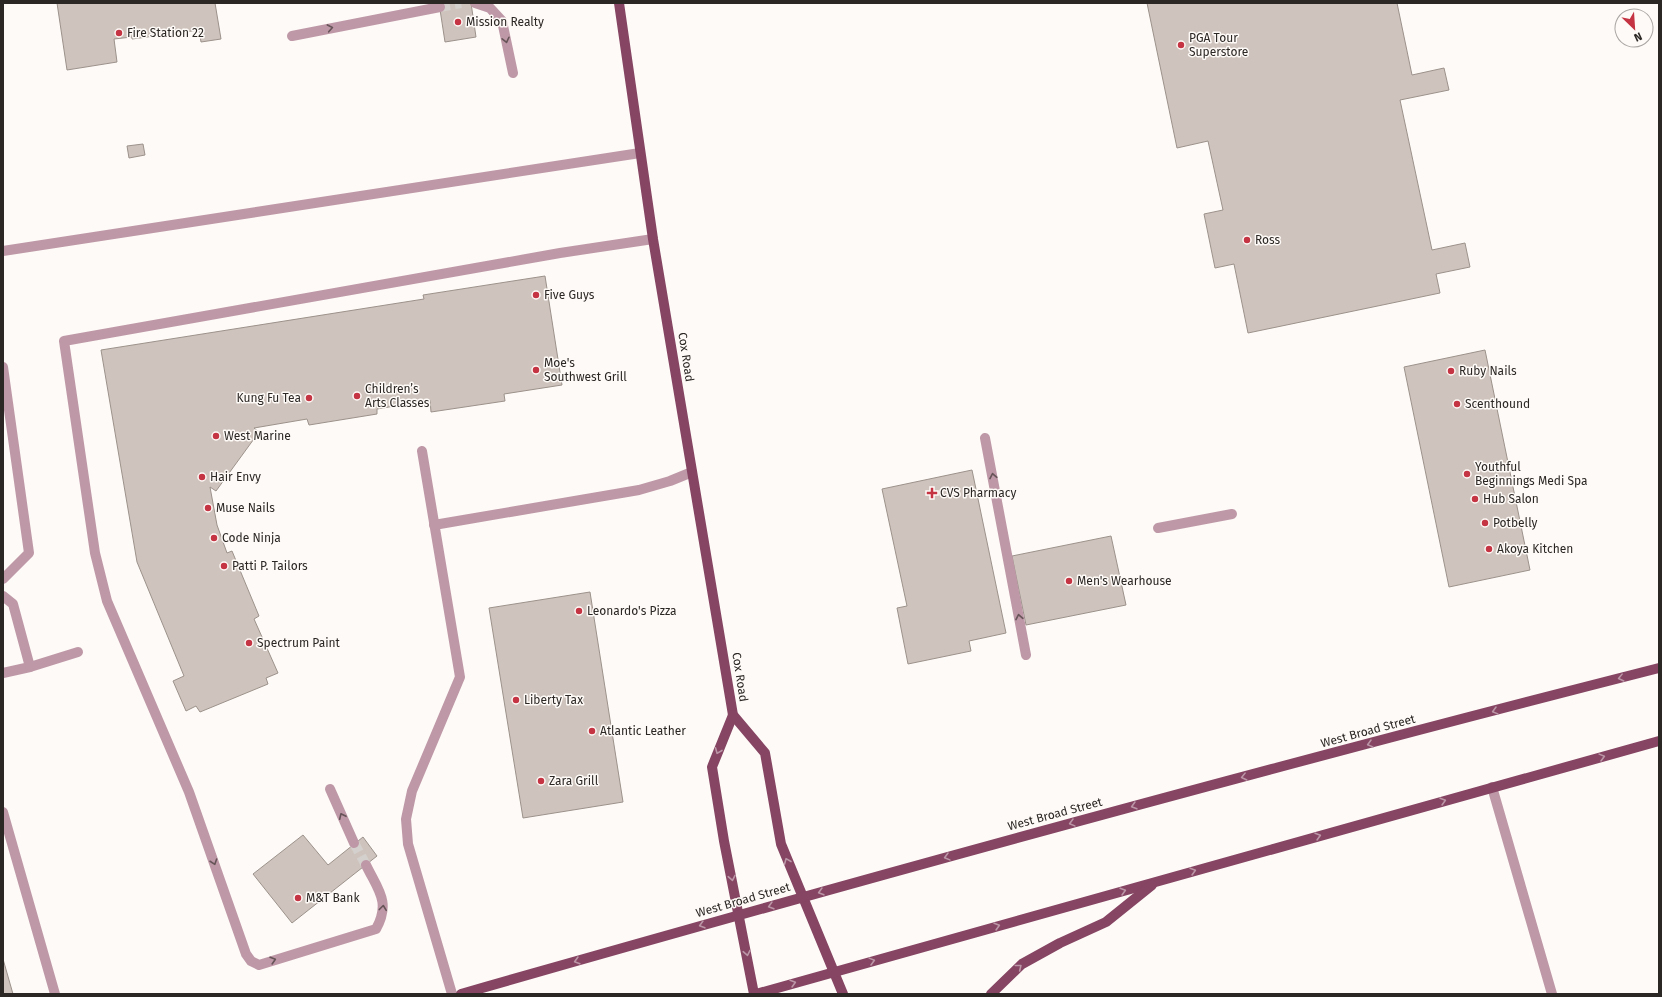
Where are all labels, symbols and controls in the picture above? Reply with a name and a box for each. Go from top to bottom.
north arrow [1614,8,1654,48]
place label: Mission Realty [466,15,544,29]
marker: Mission Realty [453,17,463,27]
one-way arrow [327,25,334,33]
place label: Fire Station 22 [127,26,204,40]
marker: Fire Station 22 [114,28,124,38]
text: N [1632,29,1644,44]
place label: PGA Tour Superstore [1189,31,1248,59]
one-way arrow [501,37,510,44]
marker: PGA Tour Superstore [1176,40,1186,50]
place label: Ross [1255,233,1281,247]
marker: Ross [1242,235,1252,245]
place label: Five Guys [544,288,595,302]
marker: Five Guys [531,290,541,300]
street label: Cox Road [675,331,697,383]
place label: Moe's Southwest Grill [544,356,627,384]
place label: Ruby Nails [1459,364,1517,378]
marker: Moe's Southwest Grill [531,365,541,375]
marker: Ruby Nails [1446,366,1456,376]
place label: Children’s Arts Classes [365,382,430,410]
place label: Kung Fu Tea [236,391,301,405]
marker: Children’s Arts Classes [352,391,362,401]
marker: Kung Fu Tea [304,393,314,403]
place label: Scenthound [1465,397,1530,411]
marker: Scenthound [1452,399,1462,409]
place label: West Marine [224,429,291,443]
marker: West Marine [211,431,221,441]
place label: Youthful Beginnings Medi Spa [1475,460,1588,488]
marker: Youthful Beginnings Medi Spa [1462,469,1472,479]
place label: Hair Envy [210,470,261,484]
marker: Hair Envy [197,472,207,482]
one-way arrow [989,472,997,479]
place label: CVS Pharmacy [940,486,1016,500]
marker: CVS Pharmacy [927,488,937,498]
place label: Hub Salon [1483,492,1539,506]
marker: Hub Salon [1470,494,1480,504]
place label: Muse Nails [216,501,275,515]
marker: Muse Nails [203,503,213,513]
place label: Potbelly [1493,516,1538,530]
marker: Potbelly [1480,518,1490,528]
place label: Code Ninja [222,531,281,545]
marker: Code Ninja [209,533,219,543]
place label: Akoya Kitchen [1497,542,1573,556]
marker: Akoya Kitchen [1484,544,1494,554]
place label: Patti P. Tailors [232,559,308,573]
marker: Patti P. Tailors [219,561,229,571]
place label: Men's Wearhouse [1077,574,1172,588]
marker: Men's Wearhouse [1064,576,1074,586]
place label: Leonardo's Pizza [587,604,677,618]
marker: Leonardo's Pizza [574,606,584,616]
one-way arrow [1015,614,1024,620]
place label: Spectrum Paint [257,636,341,650]
marker: Spectrum Paint [244,638,254,648]
street label: Cox Road [729,651,751,703]
one-way arrow [1618,673,1625,682]
place label: Liberty Tax [524,693,583,707]
marker: Liberty Tax [511,695,521,705]
one-way arrow [1492,706,1499,715]
street label: West Broad Street [1319,711,1417,750]
place label: Atlantic Leather [600,724,686,738]
marker: Atlantic Leather [587,726,597,736]
one-way arrow [1367,739,1374,748]
one-way arrow [715,748,723,755]
one-way arrow [1599,753,1606,762]
one-way arrow [1241,772,1248,781]
place label: Zara Grill [549,774,599,788]
marker: Zara Grill [536,776,546,786]
street label: West Broad Street [1006,794,1104,833]
one-way arrow [1440,797,1447,806]
one-way arrow [1130,801,1137,810]
one-way arrow [339,813,347,821]
one-way arrow [1069,818,1076,827]
one-way arrow [1314,832,1321,841]
one-way arrow [944,852,951,861]
one-way arrow [784,858,792,865]
one-way arrow [209,859,217,866]
one-way arrow [1189,867,1196,876]
one-way arrow [727,875,736,881]
street label: West Broad Street [694,880,792,920]
one-way arrow [818,887,825,896]
one-way arrow [1119,887,1126,896]
place label: M&T Bank [306,891,360,905]
marker: M&T Bank [293,893,303,903]
one-way arrow [768,901,775,910]
one-way arrow [378,904,387,911]
one-way arrow [698,920,705,929]
one-way arrow [994,922,1001,931]
one-way arrow [742,950,750,956]
one-way arrow [270,956,277,965]
one-way arrow [573,956,580,965]
one-way arrow [869,957,876,966]
one-way arrow [1015,965,1022,972]
one-way arrow [790,979,797,988]

